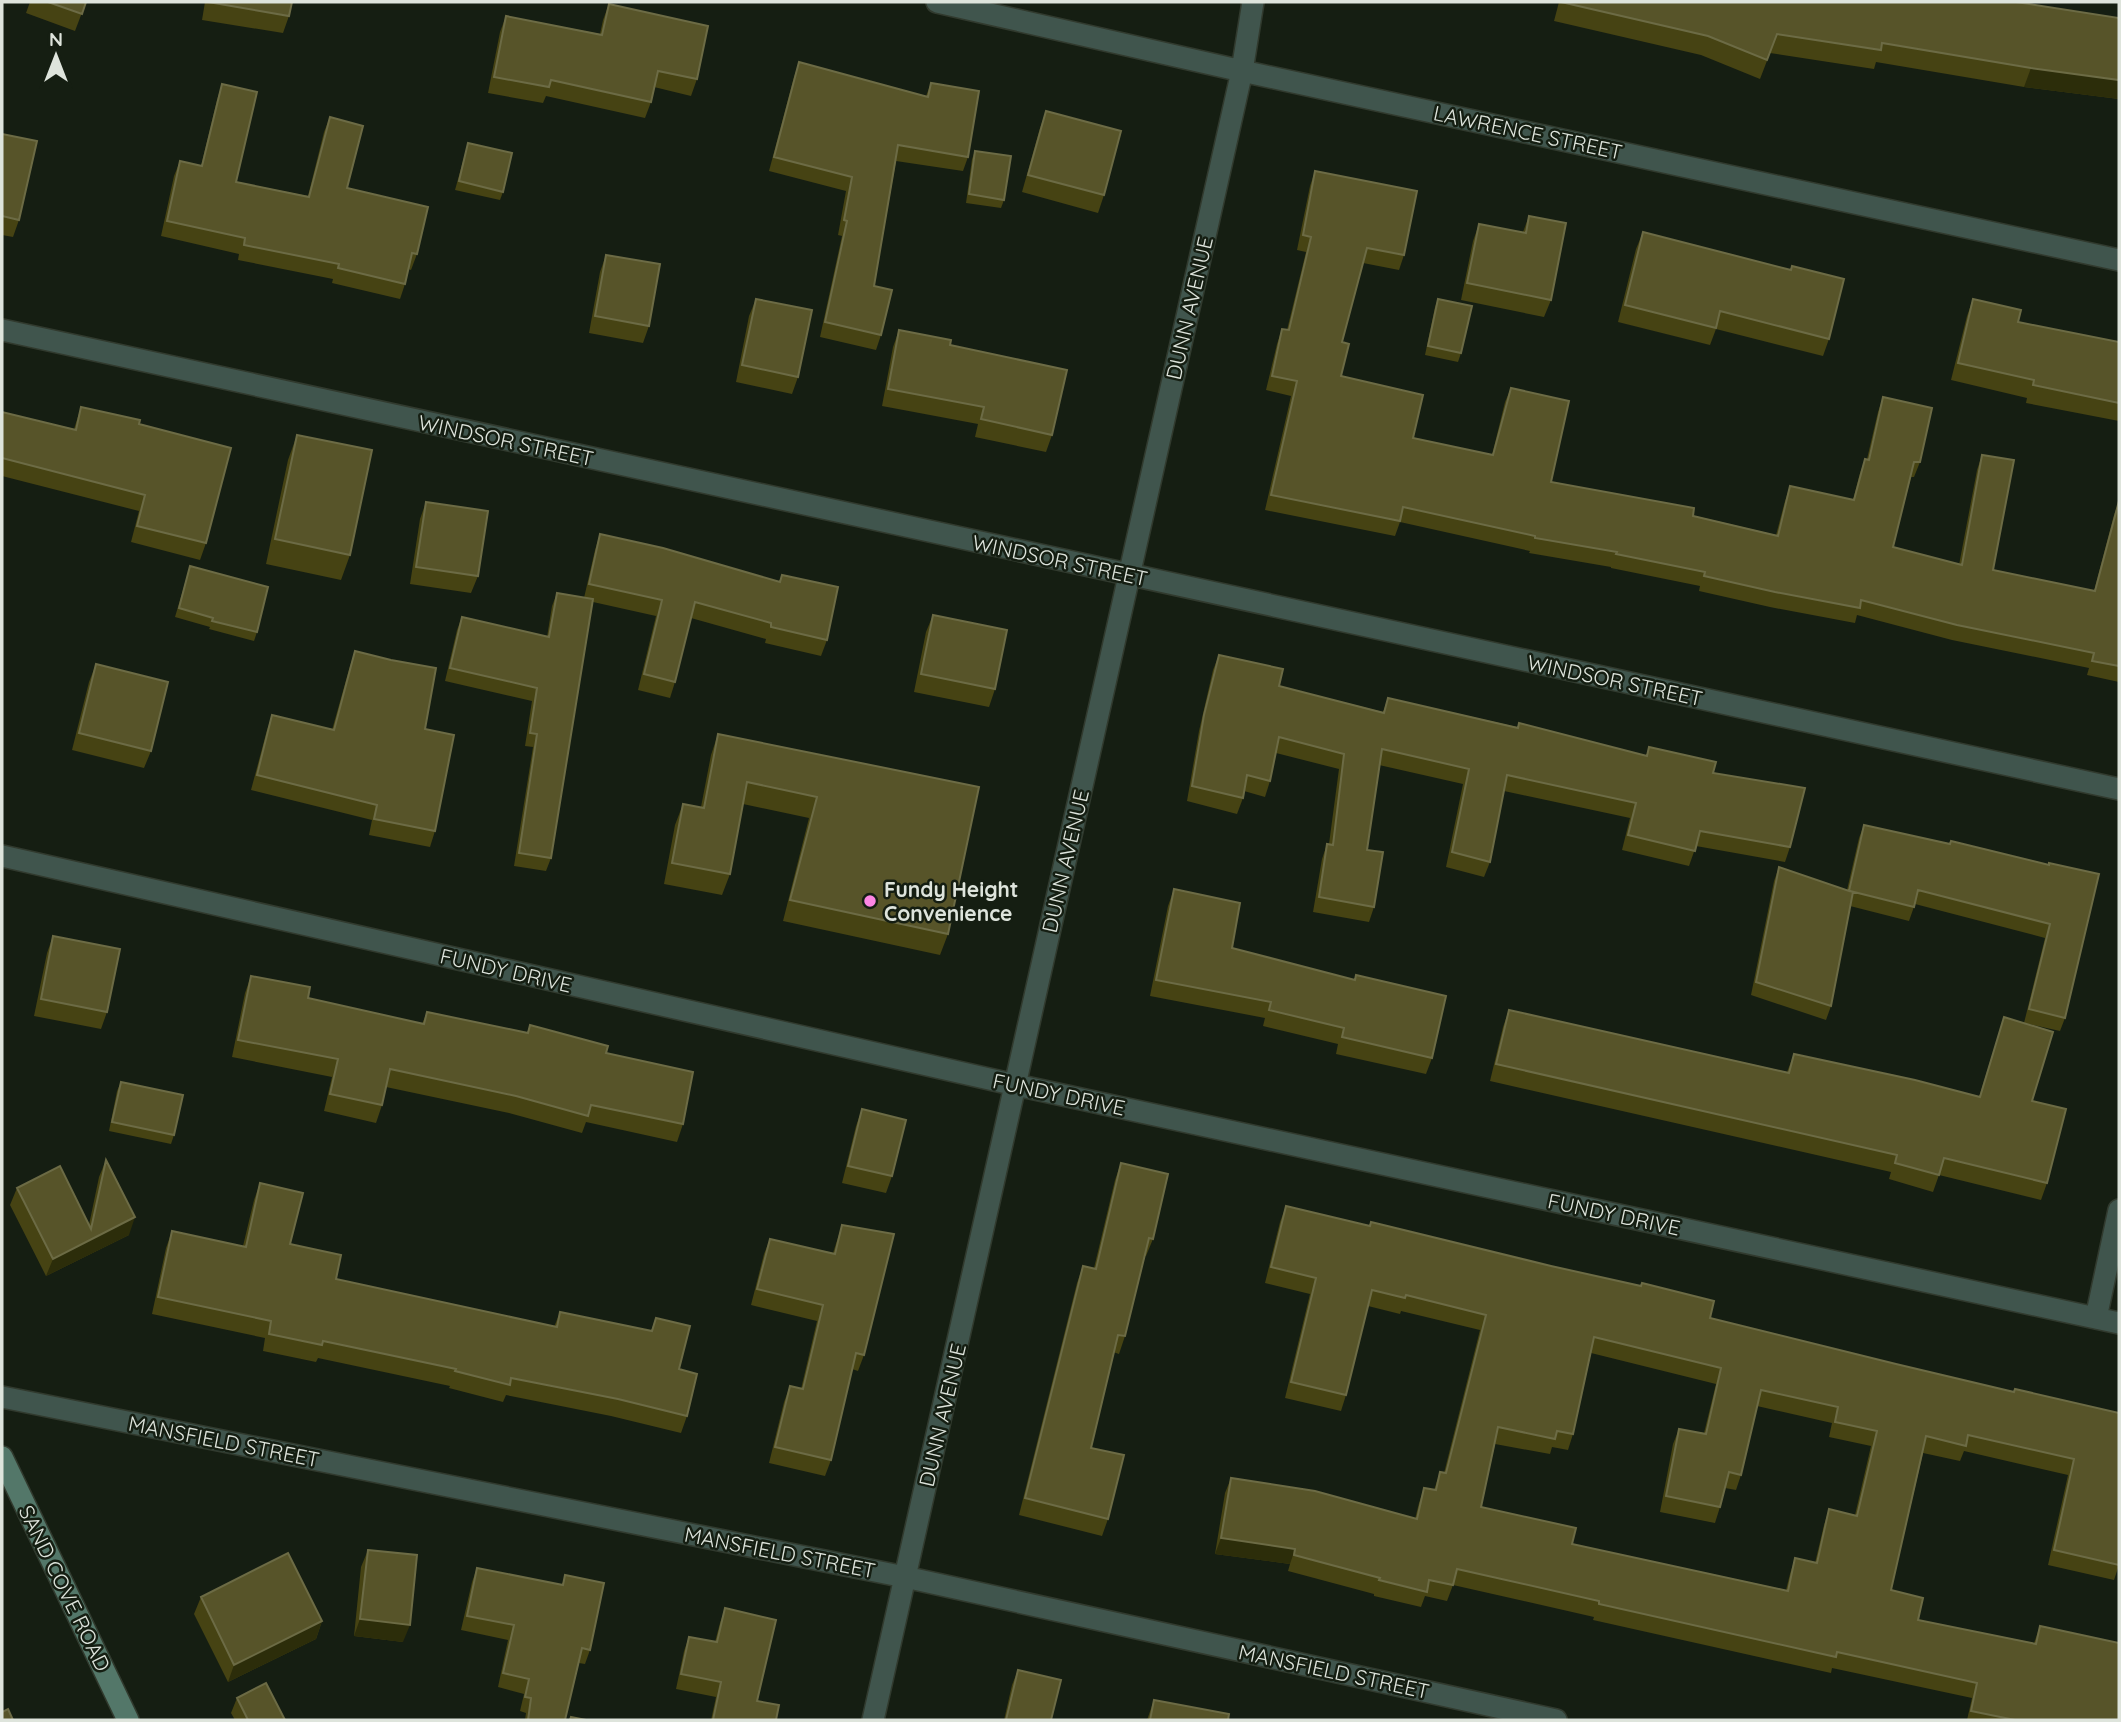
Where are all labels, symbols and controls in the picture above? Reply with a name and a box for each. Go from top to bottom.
north arrow [21,21,91,91]
text: N [49,27,63,51]
street label: LAWRENCE STREET [1431,99,1625,165]
street label: DUNN AVENUE [1160,234,1218,382]
street label: WINDSOR STREET [416,409,596,471]
street label: WINDSOR STREET [970,529,1150,591]
street label: WINDSOR STREET [1525,649,1705,711]
street label: DUNN AVENUE [1036,787,1094,935]
place label: Fundy Height Convenience [884,876,1018,926]
marker: Fundy Height Convenience [862,893,878,909]
street label: FUNDY DRIVE [438,942,574,998]
street label: FUNDY DRIVE [991,1067,1127,1121]
street label: FUNDY DRIVE [1546,1187,1682,1241]
street label: DUNN AVENUE [913,1341,971,1489]
street label: MANSFIELD STREET [126,1410,322,1472]
street label: SAND COVE ROAD [14,1501,116,1675]
street label: MANSFIELD STREET [682,1521,878,1583]
street label: MANSFIELD STREET [1236,1638,1432,1704]

